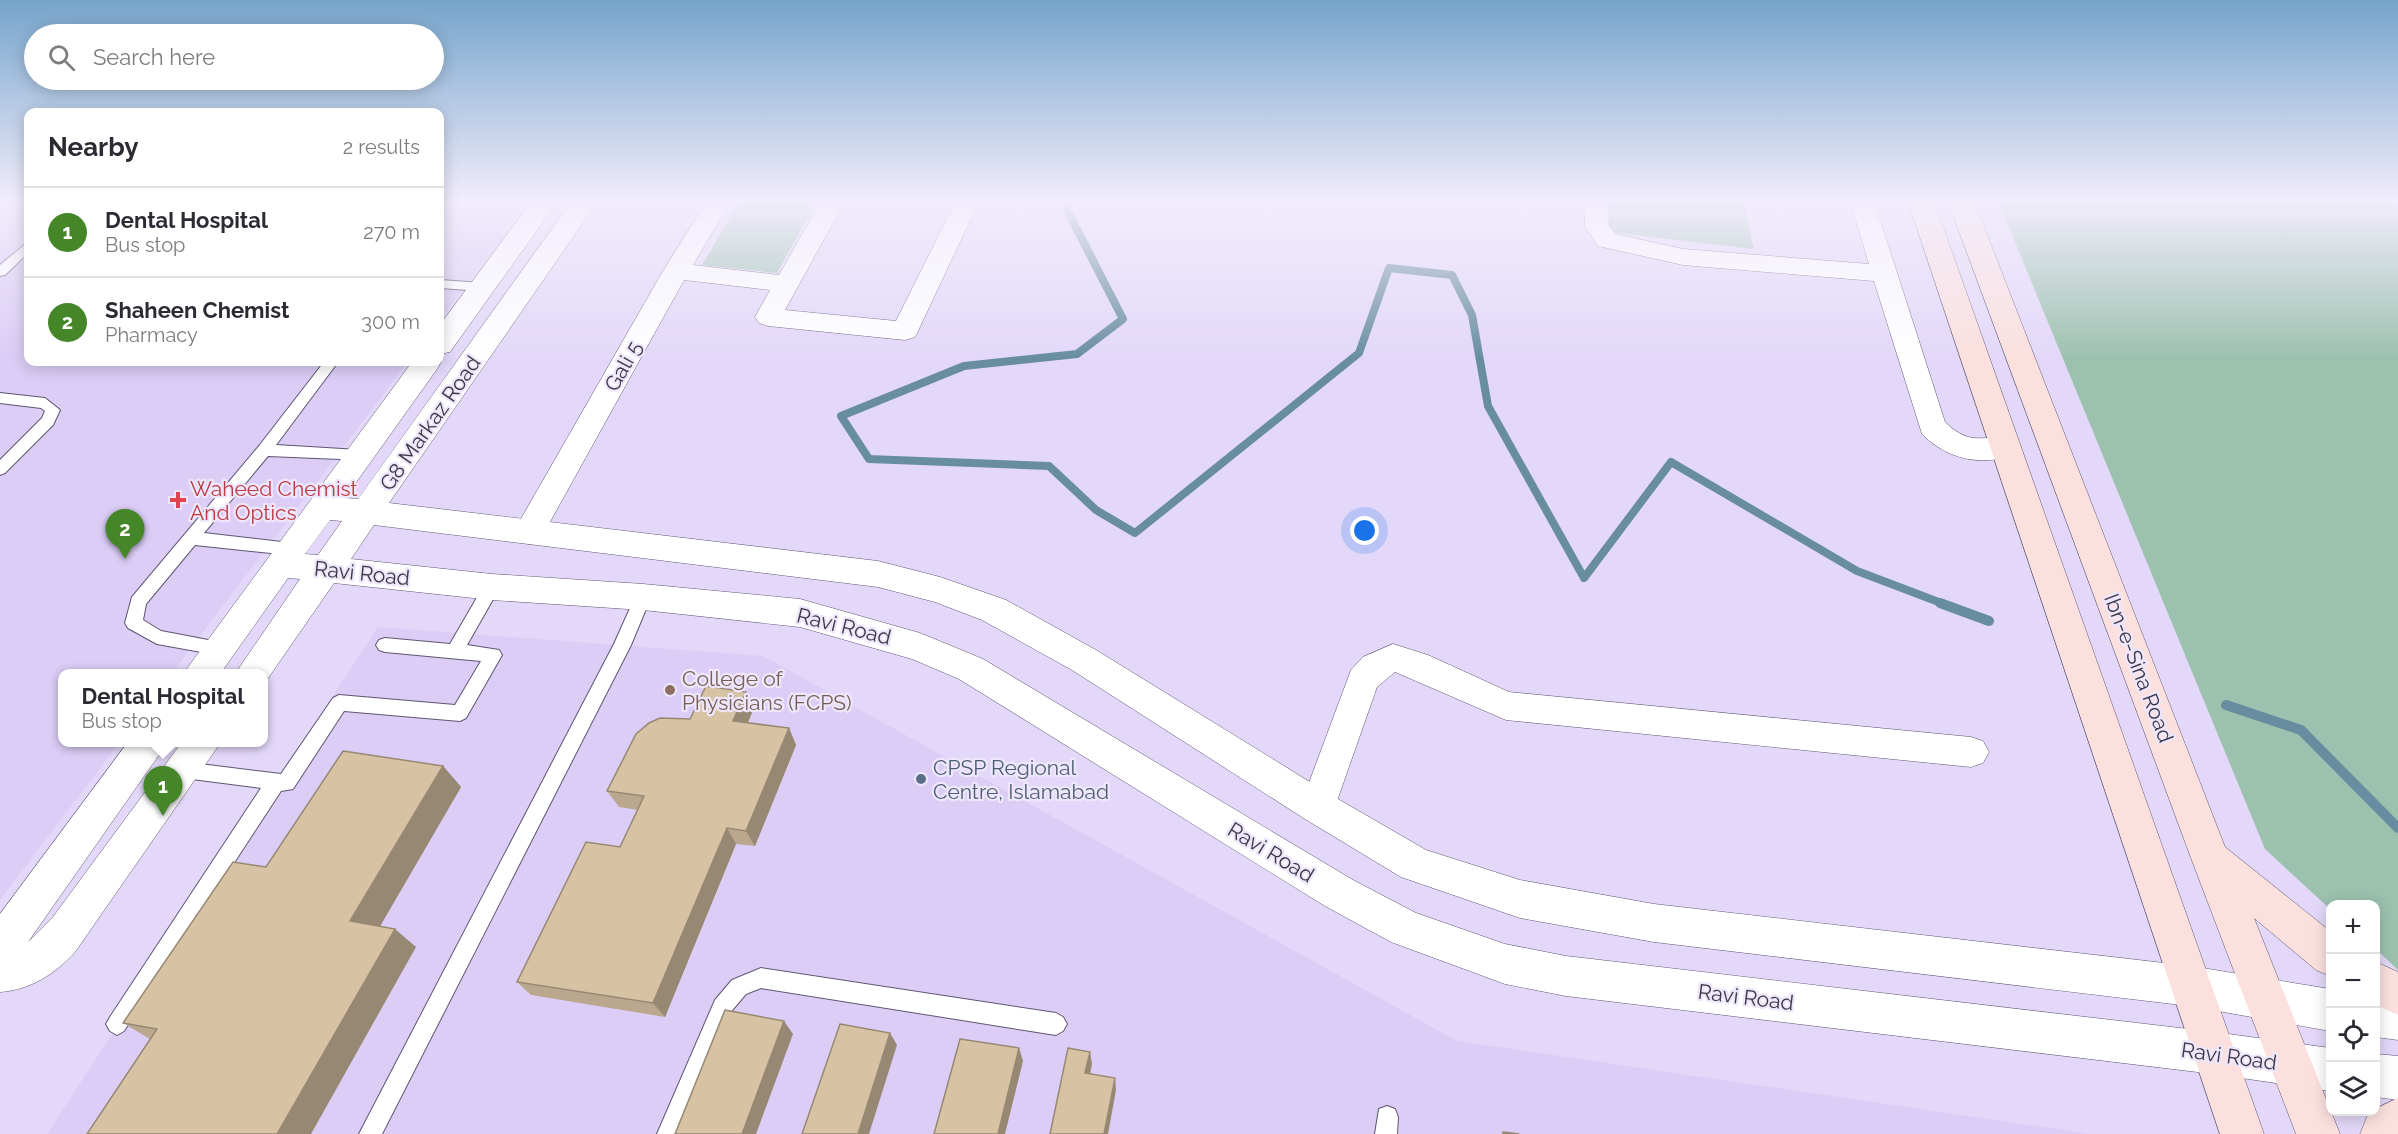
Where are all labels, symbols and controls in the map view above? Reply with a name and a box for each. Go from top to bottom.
search box [24,24,444,90]
icon: search [45,41,78,74]
text: Search here [93,44,215,70]
text: Nearby [48,132,138,162]
text: 2 results [343,135,420,159]
text: Dental Hospital [105,207,268,233]
text: 1 [63,220,72,244]
text: 270 m [363,220,420,244]
text: Bus stop [105,233,185,257]
text: Shaheen Chemist [105,297,289,323]
text: 2 [62,310,73,334]
text: 300 m [361,310,420,334]
text: Pharmacy [105,323,198,347]
street label: Gali 5 [599,337,647,395]
street label: G8 Markaz Road [374,351,486,495]
place label: Waheed Chemist And Optics [190,476,358,525]
marker: Waheed Chemist And Optics [171,493,185,507]
pin: 2 [106,510,144,559]
your location [1350,516,1379,545]
street label: Ravi Road [313,556,411,590]
street label: Ibn-e-Sina Road [2099,590,2179,746]
street label: Ravi Road [794,602,894,650]
place label: College of Physicians (FCPS) [682,666,852,715]
popup [58,669,268,747]
text: Dental Hospital [82,683,244,709]
marker: College of Physicians (FCPS) [663,683,677,697]
text: Bus stop [82,709,162,733]
place label: CPSP Regional Centre, Islamabad [933,755,1109,804]
pin: 1 [144,766,182,816]
marker: CPSP Regional Centre, Islamabad [914,772,928,786]
street label: Ravi Road [1223,817,1319,887]
map controls [2326,900,2380,1116]
button: + [2326,900,2380,954]
button: − [2326,954,2380,1008]
street label: Ravi Road [1697,979,1795,1015]
button: locate [2326,1008,2380,1062]
street label: Ravi Road [2180,1037,2278,1075]
button: layers [2326,1062,2380,1116]

